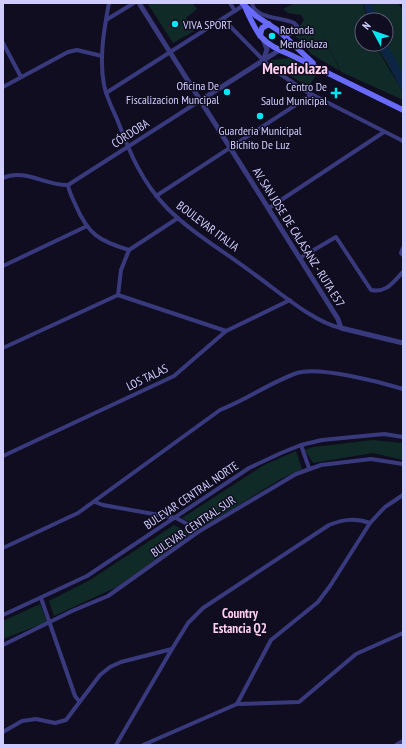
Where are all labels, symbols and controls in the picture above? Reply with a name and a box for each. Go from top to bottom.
north arrow [354,12,394,52]
place label: VIVA SPORT [182,17,232,32]
marker: VIVA SPORT [170,19,180,29]
text: N [359,19,374,32]
place label: Rotonda Mendiolaza [280,22,328,51]
marker: Rotonda Mendiolaza [267,31,277,41]
district label: Mendiolaza [262,58,328,78]
place label: Oficina De Fiscalizacion Muncipal [126,78,219,107]
place label: Centro De Salud Municipal [261,79,327,108]
marker: Oficina De Fiscalizacion Muncipal [222,87,232,97]
marker: Centro De Salud Municipal [330,87,342,99]
marker: Guarderia Municipal Bichito De Luz [255,111,265,121]
street label: CÓRDOBA [108,115,152,151]
place label: Guarderia Municipal Bichito De Luz [218,123,302,152]
street label: AV. SAN JOSE DE CALASANZ - RUTA E57 [250,164,348,310]
street label: BOULEVAR ITALIA [174,198,242,255]
street label: LOS TALAS [124,361,170,393]
street label: BULEVAR CENTRAL NORTE [141,458,241,532]
street label: BULEVAR CENTRAL SUR [148,492,238,560]
district label: Country Estancia Q2 [213,605,267,637]

